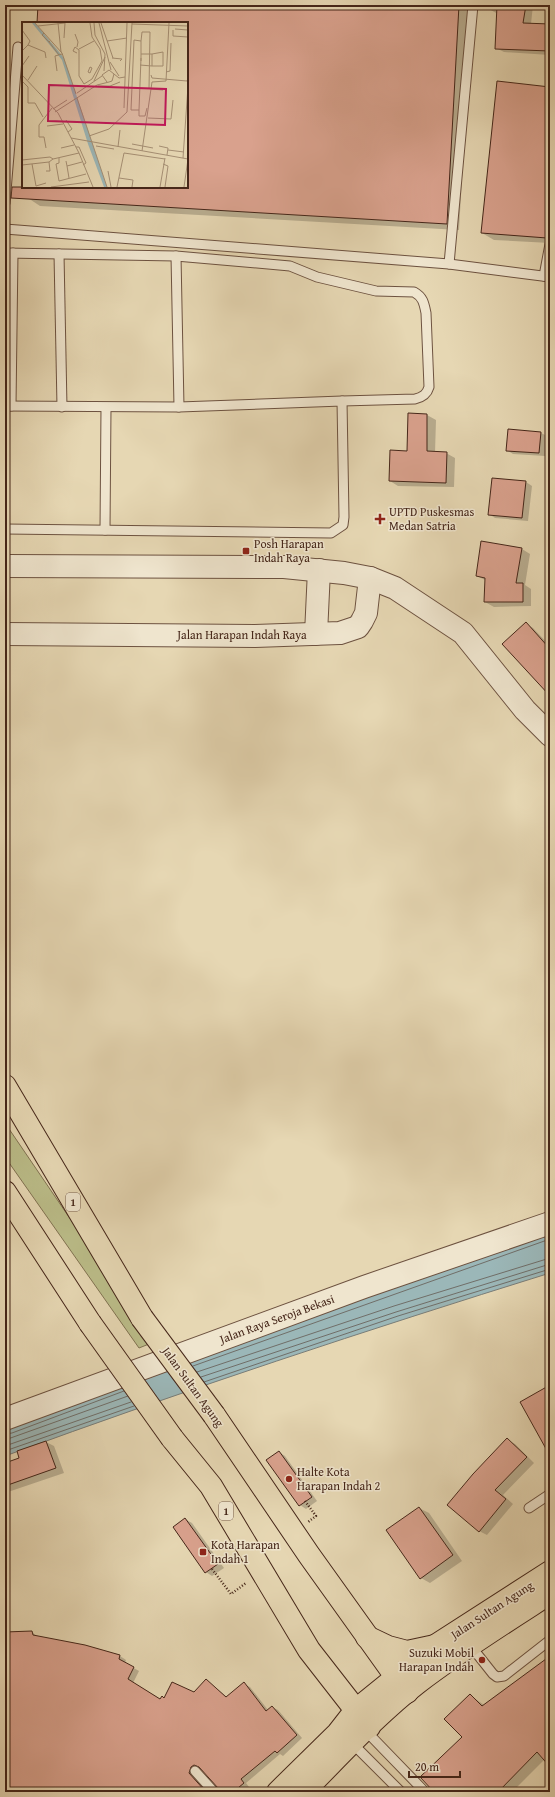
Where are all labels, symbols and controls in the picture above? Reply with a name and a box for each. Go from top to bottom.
inset map [22,22,188,188]
place label: UPTD Puskesmas Medan Satria [389,503,474,534]
marker: UPTD Puskesmas Medan Satria [374,513,386,525]
place label: Posh Harapan Indah Raya [254,535,324,566]
marker: Posh Harapan Indah Raya [241,546,251,556]
street label: Jalan Harapan Indah Raya [175,626,307,643]
road number: 1 [66,1193,80,1211]
street label: Jalan Raya Seroja Bekasi [215,1290,337,1348]
street label: Jalan Sultan Agung [157,1342,228,1430]
place label: Halte Kota Harapan Indah 2 [297,1463,381,1494]
marker: Halte Kota Harapan Indah 2 [284,1474,294,1484]
road number: 1 [219,1502,233,1520]
place label: Kota Harapan Indah 1 [211,1536,280,1567]
marker: Kota Harapan Indah 1 [198,1547,208,1557]
street label: Jalan Sultan Agung [445,1576,536,1644]
place label: Suzuki Mobil Harapan Indah [399,1644,475,1675]
marker: Suzuki Mobil Harapan Indah [477,1655,487,1665]
scale bar [409,1753,460,1779]
text: 20 m [415,1758,439,1775]

